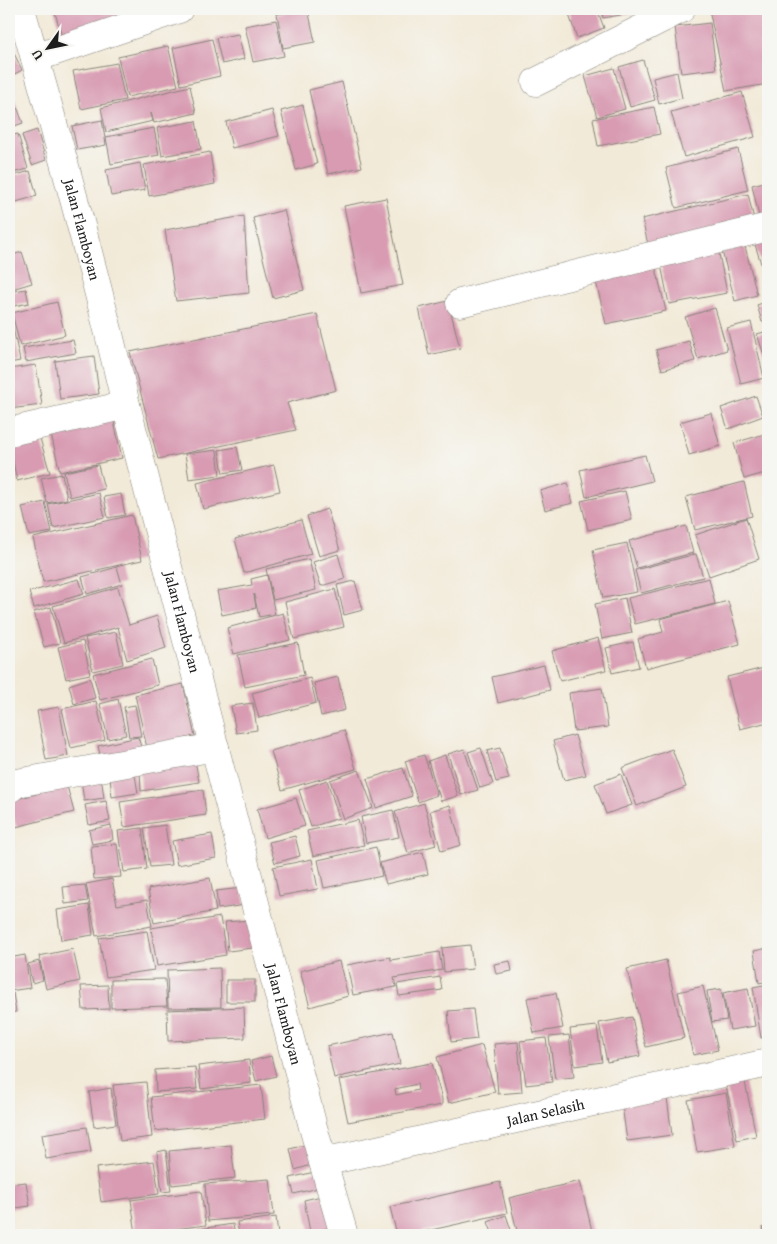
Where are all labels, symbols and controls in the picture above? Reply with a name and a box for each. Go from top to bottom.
north arrow [22,22,72,72]
text: U [26,45,48,64]
street label: Jalan Flamboyan [58,175,106,283]
street label: Jalan Flamboyan [159,567,206,676]
street label: Jalan Flamboyan [261,959,308,1068]
street label: Jalan Selasih [503,1093,587,1131]

